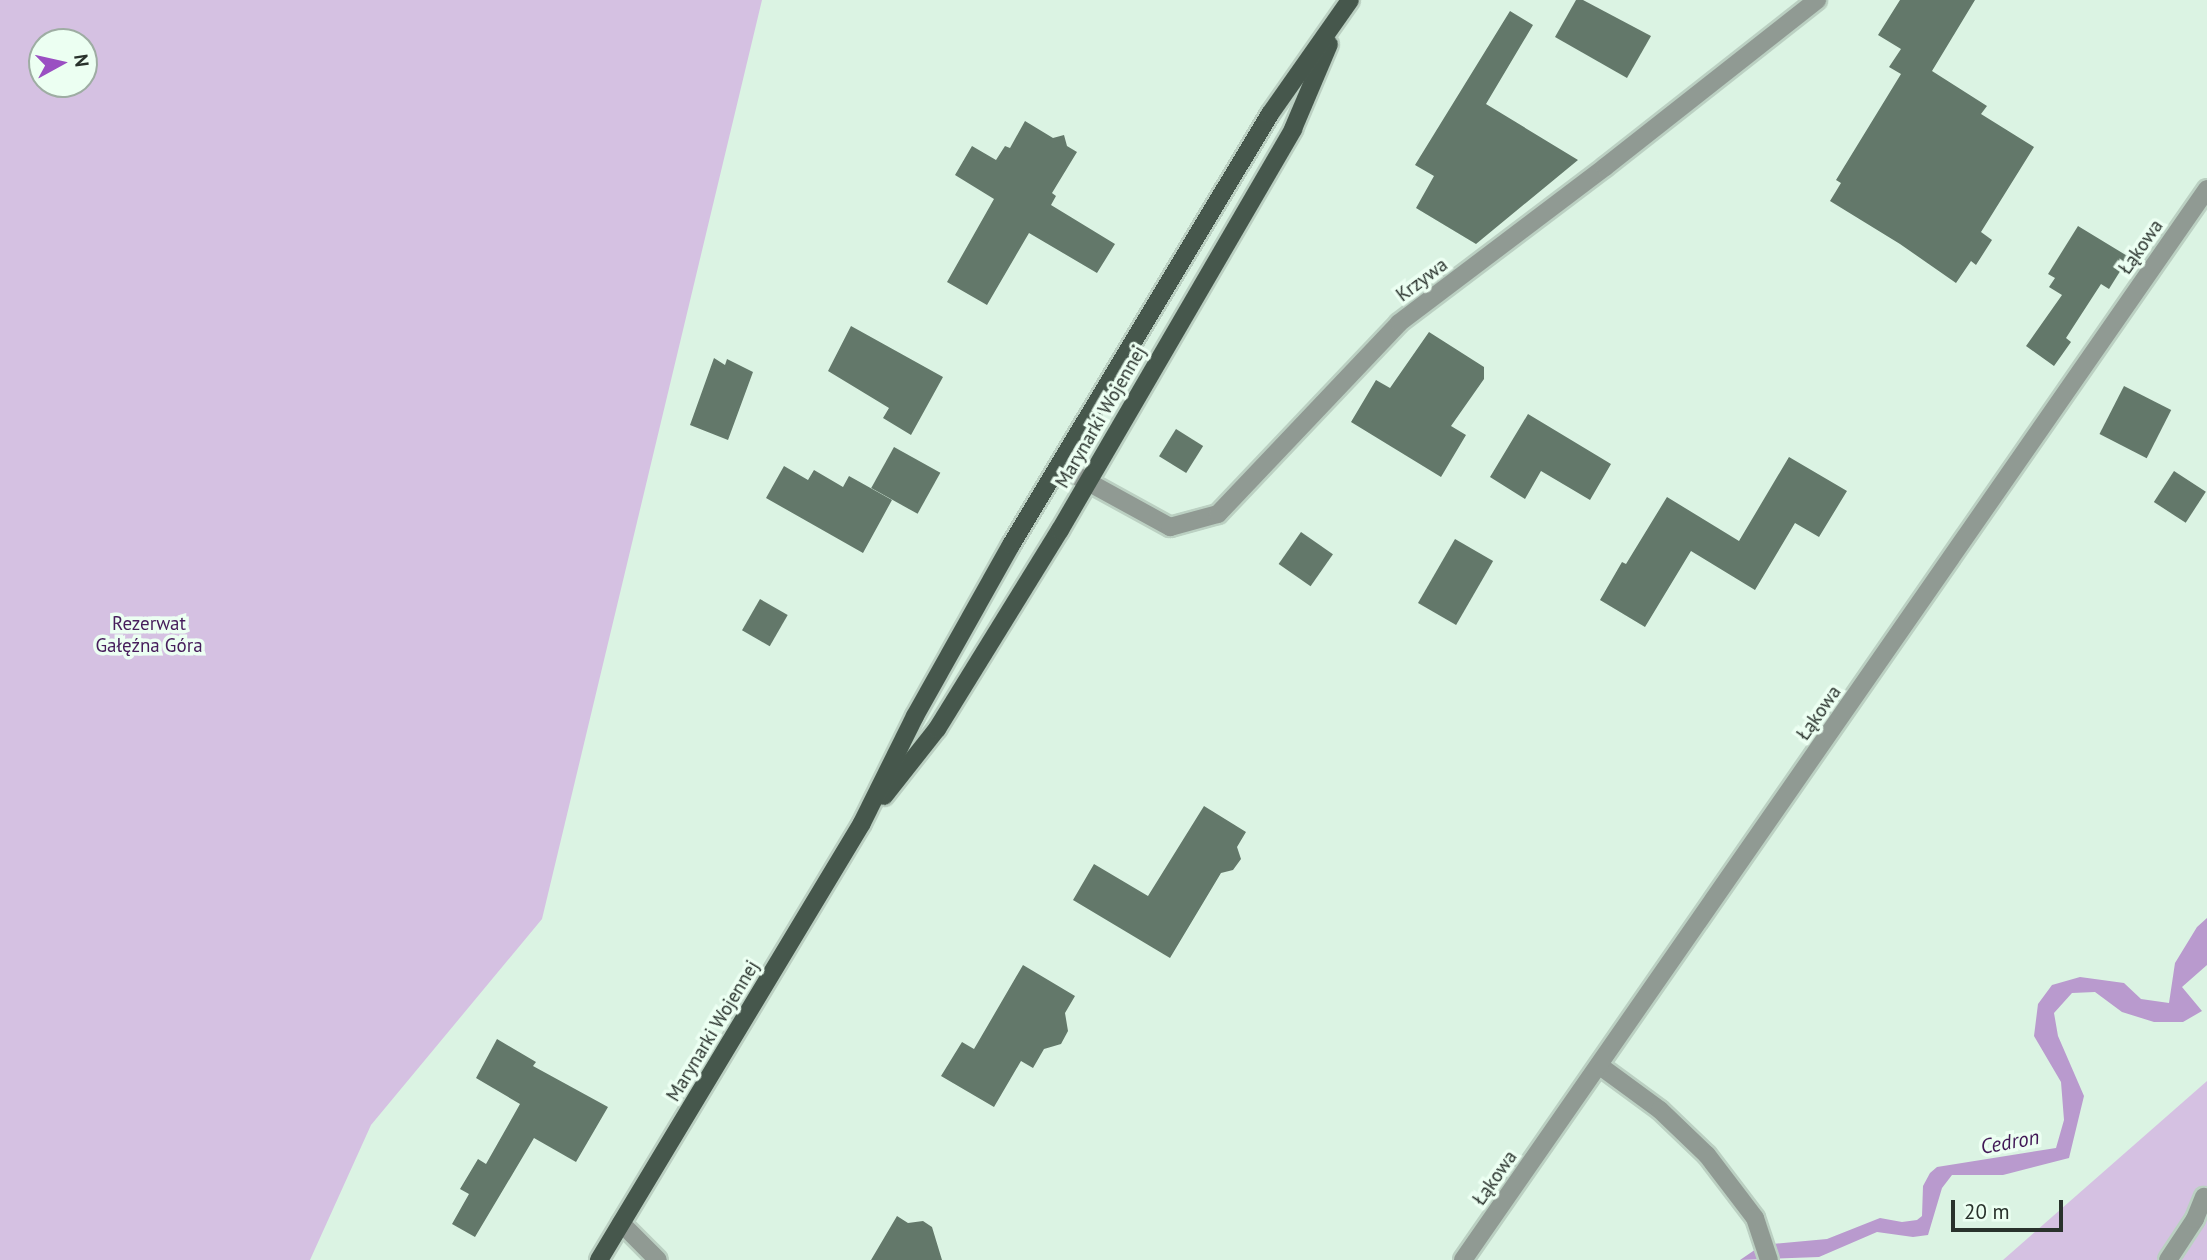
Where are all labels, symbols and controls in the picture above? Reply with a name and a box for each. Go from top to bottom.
north arrow [28,28,98,98]
text: N [69,52,95,68]
street label: Łąkowa [2114,215,2168,279]
street label: Krzywa [1392,253,1452,307]
street label: Marynarki Wojennej [1051,342,1151,492]
park label: Rezerwat Gałęźna Góra [95,613,203,657]
street label: Łąkowa [1792,681,1846,745]
street label: Marynarki Wojennej [662,956,764,1106]
water label: Cedron [1979,1124,2041,1160]
street label: Łąkowa [1468,1146,1522,1210]
scale bar [1955,1186,2067,1230]
text: 20 m [1964,1198,2010,1225]

